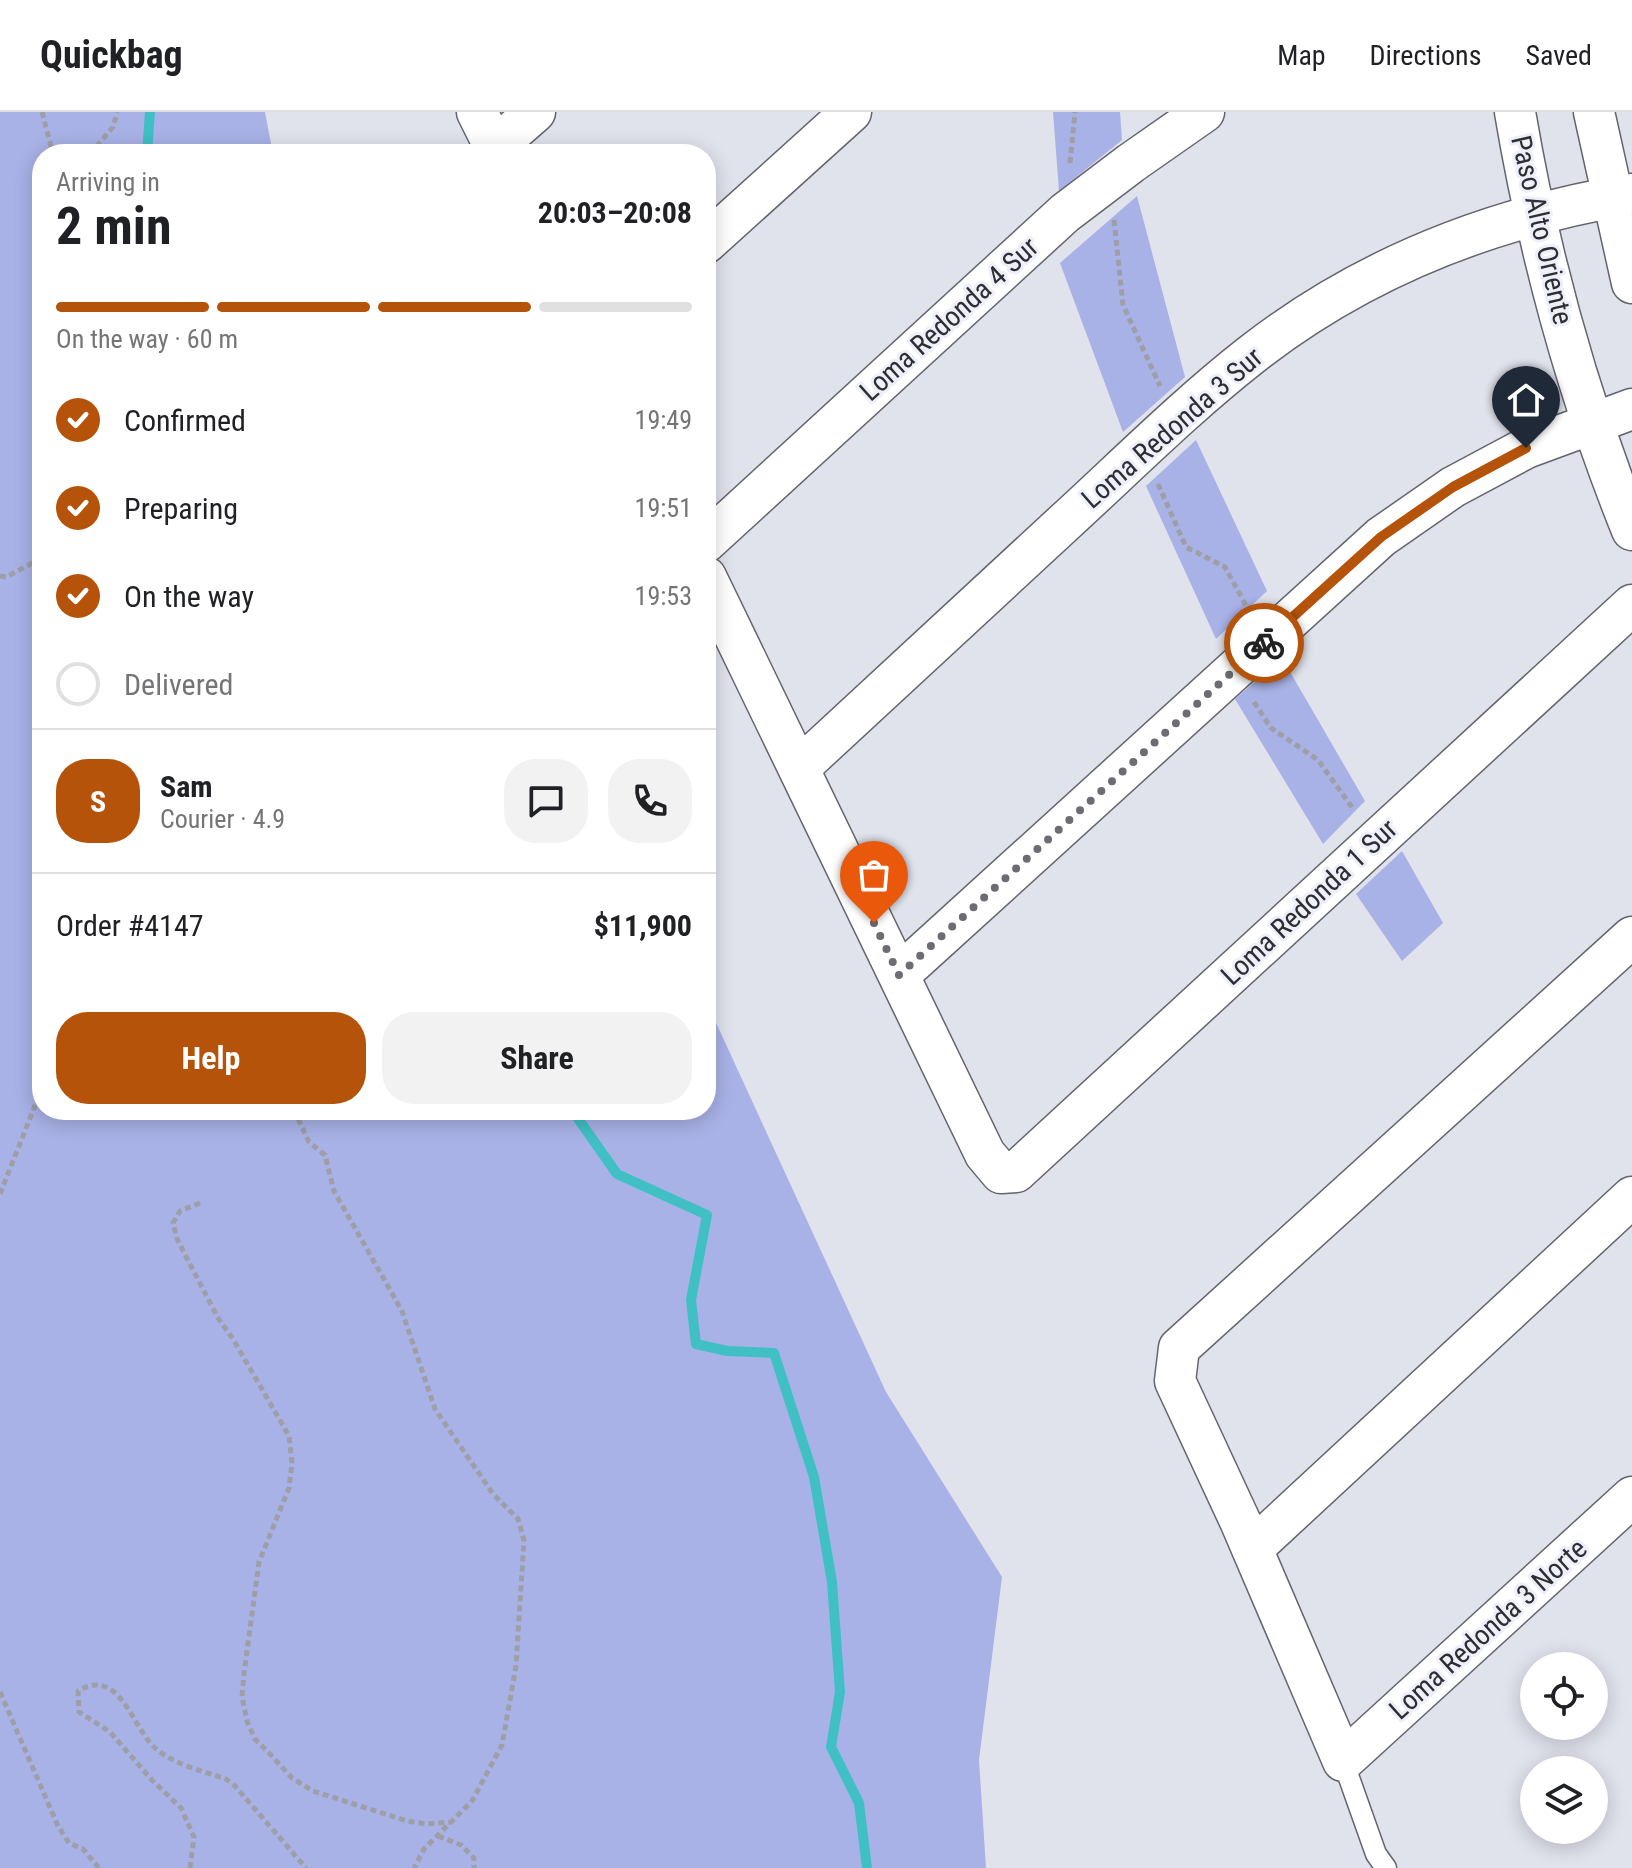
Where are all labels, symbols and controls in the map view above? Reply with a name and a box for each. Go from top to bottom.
text: Quickbag [40,33,183,77]
text: Map [1277,39,1326,72]
text: Directions [1370,39,1481,72]
text: Saved [1525,39,1592,72]
street label: Paso Alto Oriente [1504,132,1580,328]
text: Arriving in [56,167,160,197]
text: 20:03–20:08 [538,195,692,230]
text: 2 min [56,196,172,257]
street label: Loma Redonda 4 Sur [853,230,1045,408]
text: On the way · 60 m [56,324,238,354]
street label: Loma Redonda 3 Sur [1075,341,1269,515]
pin [1492,366,1560,448]
icon: home [1504,378,1548,422]
icon: check [56,398,100,442]
text: Confirmed [124,403,246,438]
text: 19:49 [635,405,692,435]
icon: check [56,486,100,530]
text: Preparing [124,491,238,526]
text: 19:51 [635,493,692,523]
icon: check [56,574,100,618]
text: On the way [124,579,254,614]
text: 19:53 [635,581,692,611]
courier [1224,603,1304,683]
icon: bike [1242,621,1286,665]
text: Delivered [124,667,233,702]
button: chat [504,759,588,843]
button: phone [608,759,692,843]
text: Sam [160,769,213,804]
text: S [90,784,106,819]
text: Courier · 4.9 [160,804,285,834]
street label: Loma Redonda 1 Sur [1214,812,1404,992]
pin [840,841,908,923]
icon: bag [852,853,896,897]
text: Order #4147 [56,908,204,943]
text: $11,900 [594,908,692,943]
button: Help [56,1012,366,1104]
button: Share [382,1012,692,1104]
street label: Loma Redonda 3 Norte [1383,1532,1593,1726]
map controls [1520,1652,1608,1844]
button: locate [1520,1652,1608,1740]
button: layers [1520,1756,1608,1844]

